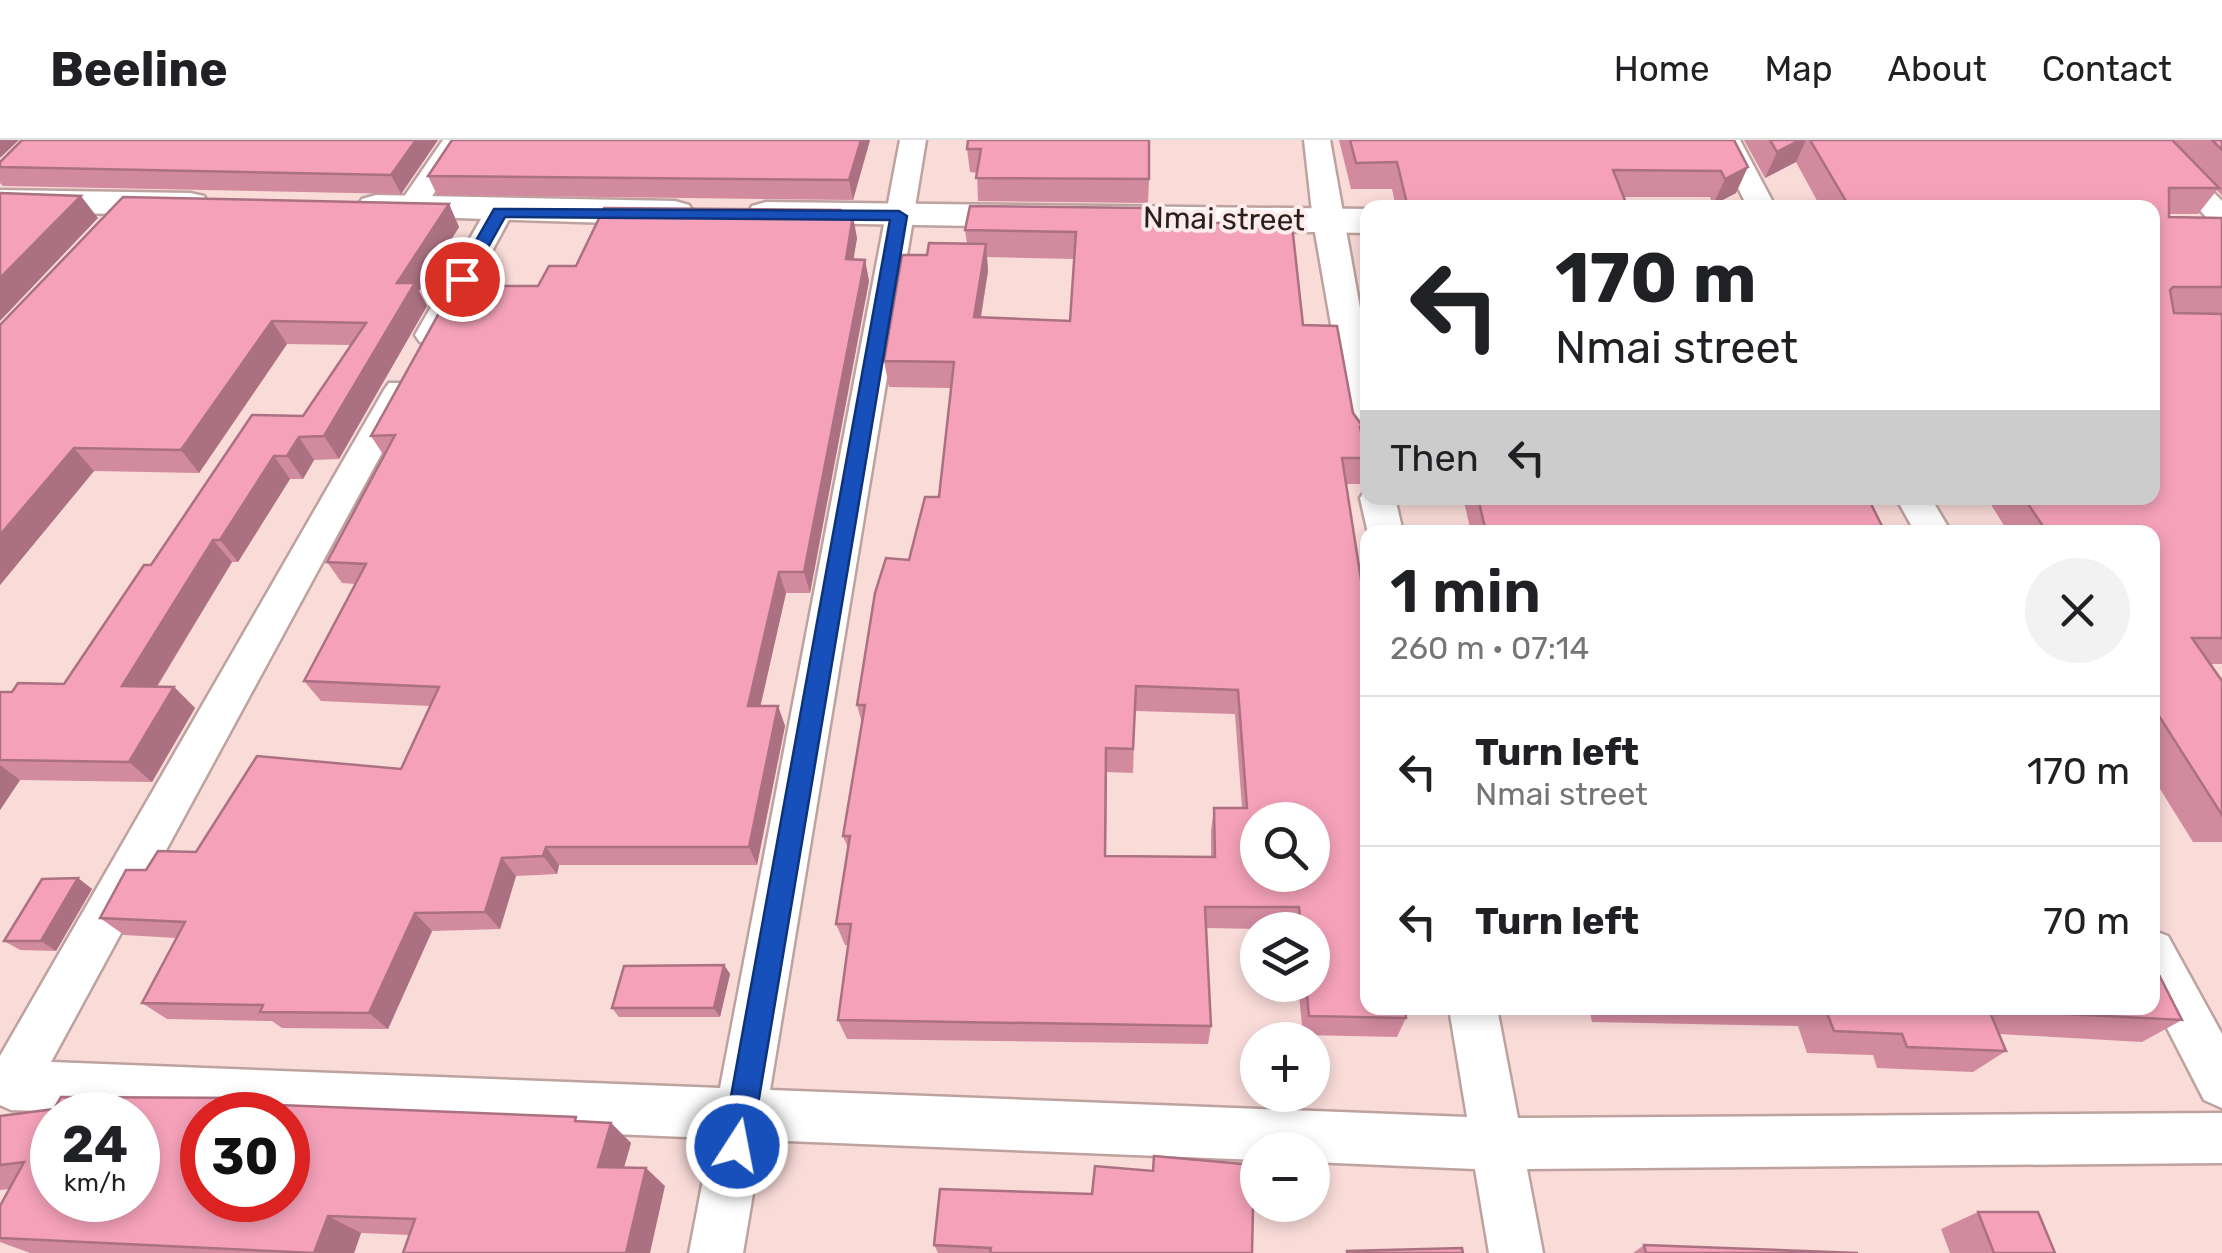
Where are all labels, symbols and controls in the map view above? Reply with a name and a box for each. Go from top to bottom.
text: Beeline [50,41,228,98]
text: Home [1614,48,1710,90]
text: Map [1765,48,1833,90]
text: About [1888,48,1987,90]
text: Contact [2042,48,2172,90]
street label: Nmai street [1143,200,1306,238]
pin [420,237,505,322]
text: 170 m [1555,237,1757,320]
icon: left [1390,240,1520,370]
icon: arrive [435,252,490,307]
text: Nmai street [1555,321,1798,374]
icon: left [1499,430,1554,485]
text: Then [1390,435,1479,481]
text: 1 min [1390,556,1541,627]
button: close [2025,558,2130,663]
text: 260 m · 07:14 [1390,629,1589,667]
text: Turn left [1475,729,1639,775]
icon: left [1390,744,1445,799]
text: 170 m [2027,748,2130,794]
text: Nmai street [1475,775,1648,813]
map controls [1240,802,1330,1222]
button: search [1240,802,1330,892]
icon: left [1390,894,1445,949]
text: Turn left [1475,898,1639,944]
text: 70 m [2043,898,2130,944]
button: layers [1240,912,1330,1002]
button: + [1240,1022,1330,1112]
speed limit sign: 30 [180,1092,310,1222]
position arrow [685,1094,789,1198]
text: 24 [62,1115,128,1175]
button: − [1240,1132,1330,1222]
text: km/h [64,1168,126,1197]

